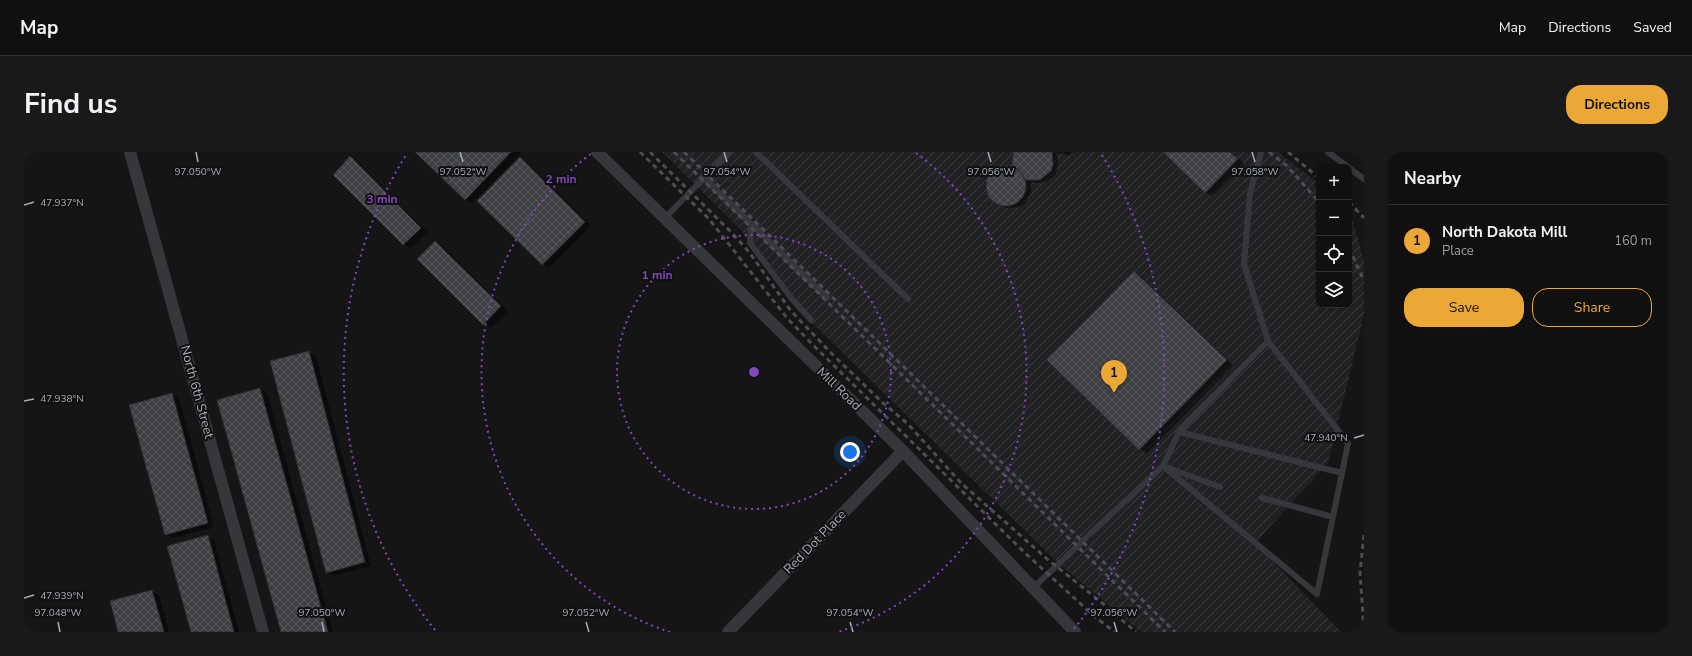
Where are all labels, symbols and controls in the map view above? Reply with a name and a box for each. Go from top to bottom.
text: Map [20,15,58,41]
text: Map [1499,18,1526,37]
text: Directions [1548,18,1611,37]
text: Saved [1633,18,1672,37]
text: Find us [24,85,118,123]
button: Directions [1566,85,1668,124]
map controls [1316,164,1352,308]
button: + [1316,164,1352,200]
text: 97.050°W [174,165,222,179]
text: 97.052°W [439,165,487,179]
text: 97.054°W [703,165,751,179]
text: 97.056°W [967,165,1015,179]
text: 97.058°W [1231,165,1279,179]
text: Nearby [1404,167,1461,190]
text: 2 min [545,171,577,187]
text: 3 min [366,191,398,207]
text: 47.937°N [40,196,84,210]
button: − [1316,200,1352,236]
text: North Dakota Mill [1442,222,1567,242]
text: 1 [1413,232,1421,250]
text: 160 m [1614,232,1652,250]
button: locate [1316,236,1352,272]
text: Place [1442,242,1474,260]
text: 1 min [641,267,673,283]
button: layers [1316,272,1352,308]
button: Save [1404,288,1524,327]
button: Share [1532,288,1652,327]
street label: North 6th Street [176,343,218,441]
pin: 1 [1101,360,1127,393]
street label: Mill Road [813,363,865,415]
centre of rings [747,365,761,379]
text: 47.938°N [40,392,84,406]
text: 47.940°N [1304,431,1348,445]
your location [840,442,860,462]
street label: Red Dot Place [780,506,850,578]
text: 47.939°N [40,589,84,603]
text: 97.048°W [34,606,82,620]
text: 97.050°W [298,606,346,620]
text: 97.052°W [562,606,610,620]
text: 97.054°W [826,606,874,620]
text: 97.056°W [1090,606,1138,620]

